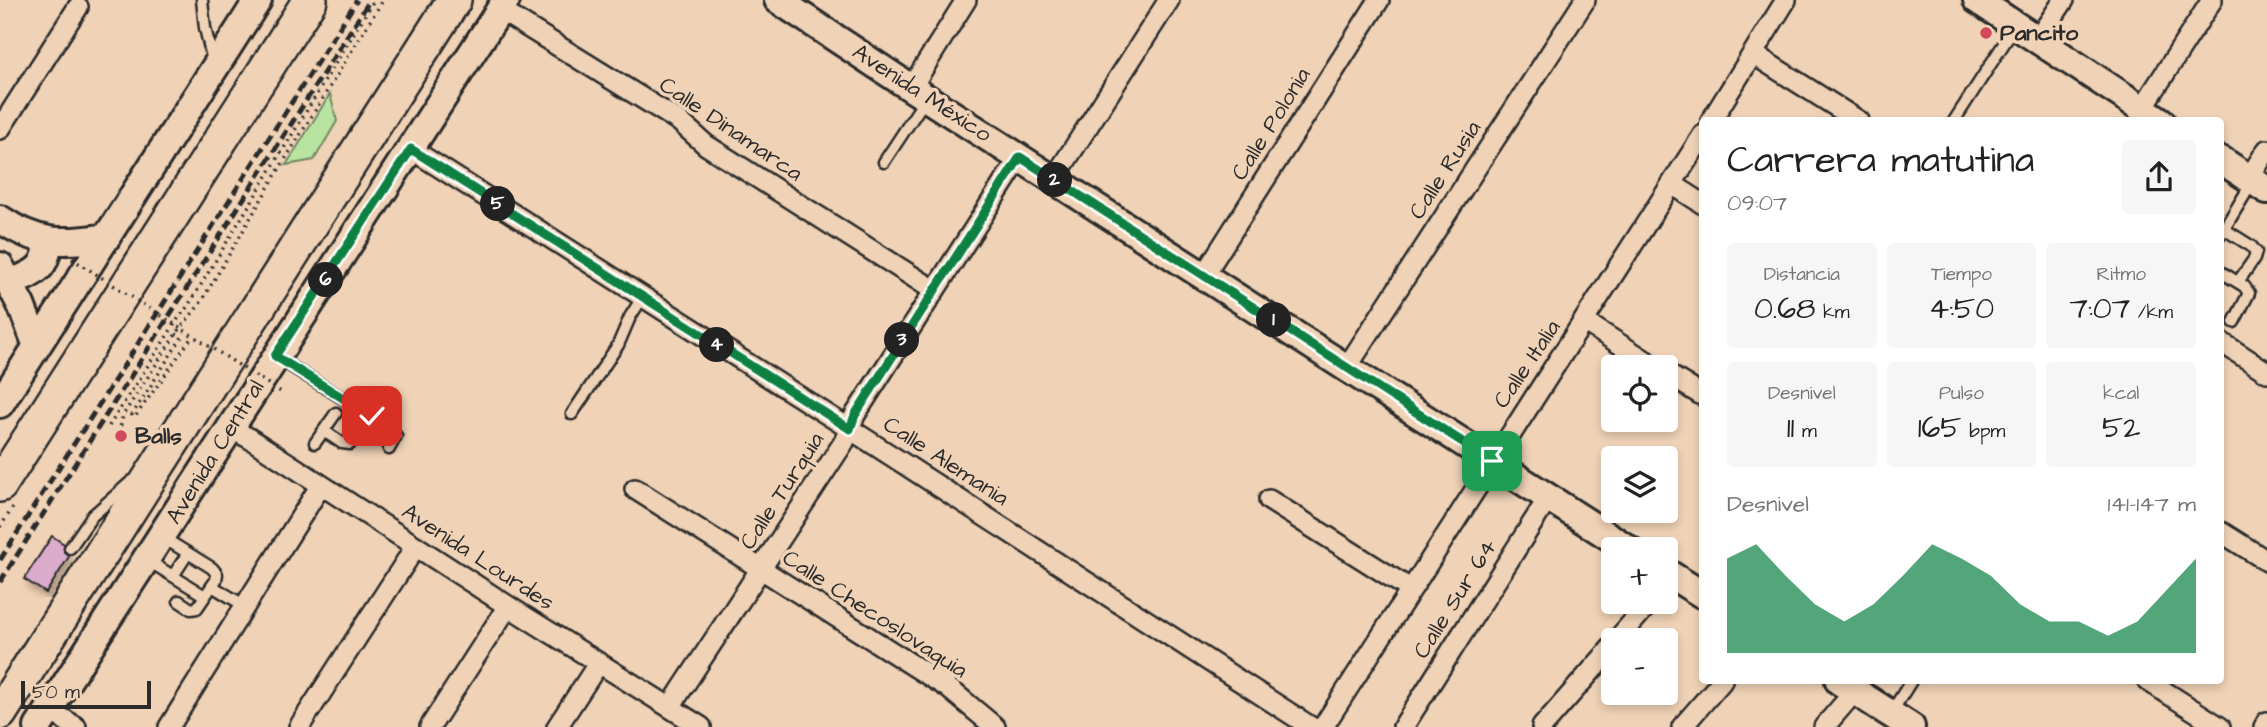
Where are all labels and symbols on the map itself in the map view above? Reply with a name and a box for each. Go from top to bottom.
place label: Pancito [2000,17,2078,49]
marker: Pancito [1978,25,1994,41]
street label: Avenida México [846,36,998,150]
street label: Calle Polonia [1224,61,1319,187]
street label: Calle Dinamarca [653,69,809,189]
street label: Calle Rusia [1401,114,1489,226]
pin: 2 [1038,162,1072,198]
pin: 5 [480,186,516,222]
pin: 6 [308,262,344,298]
pin: 1 [1256,302,1292,338]
street label: Calle Italia [1486,313,1568,414]
pin: 3 [884,322,920,358]
pin: 4 [700,328,734,362]
street label: Avenida Central [158,374,272,530]
pin [342,386,402,446]
street label: Calle Alemania [877,408,1015,514]
place label: Balls [135,420,182,452]
street label: Calle Turquia [732,426,832,556]
marker: Balls [113,428,129,444]
pin [1462,431,1522,491]
street label: Avenida Lourdes [396,496,560,618]
street label: Calle Sur 64 [1406,533,1505,665]
street label: Calle Checoslovaquia [776,542,974,686]
scale bar [21,678,150,710]

